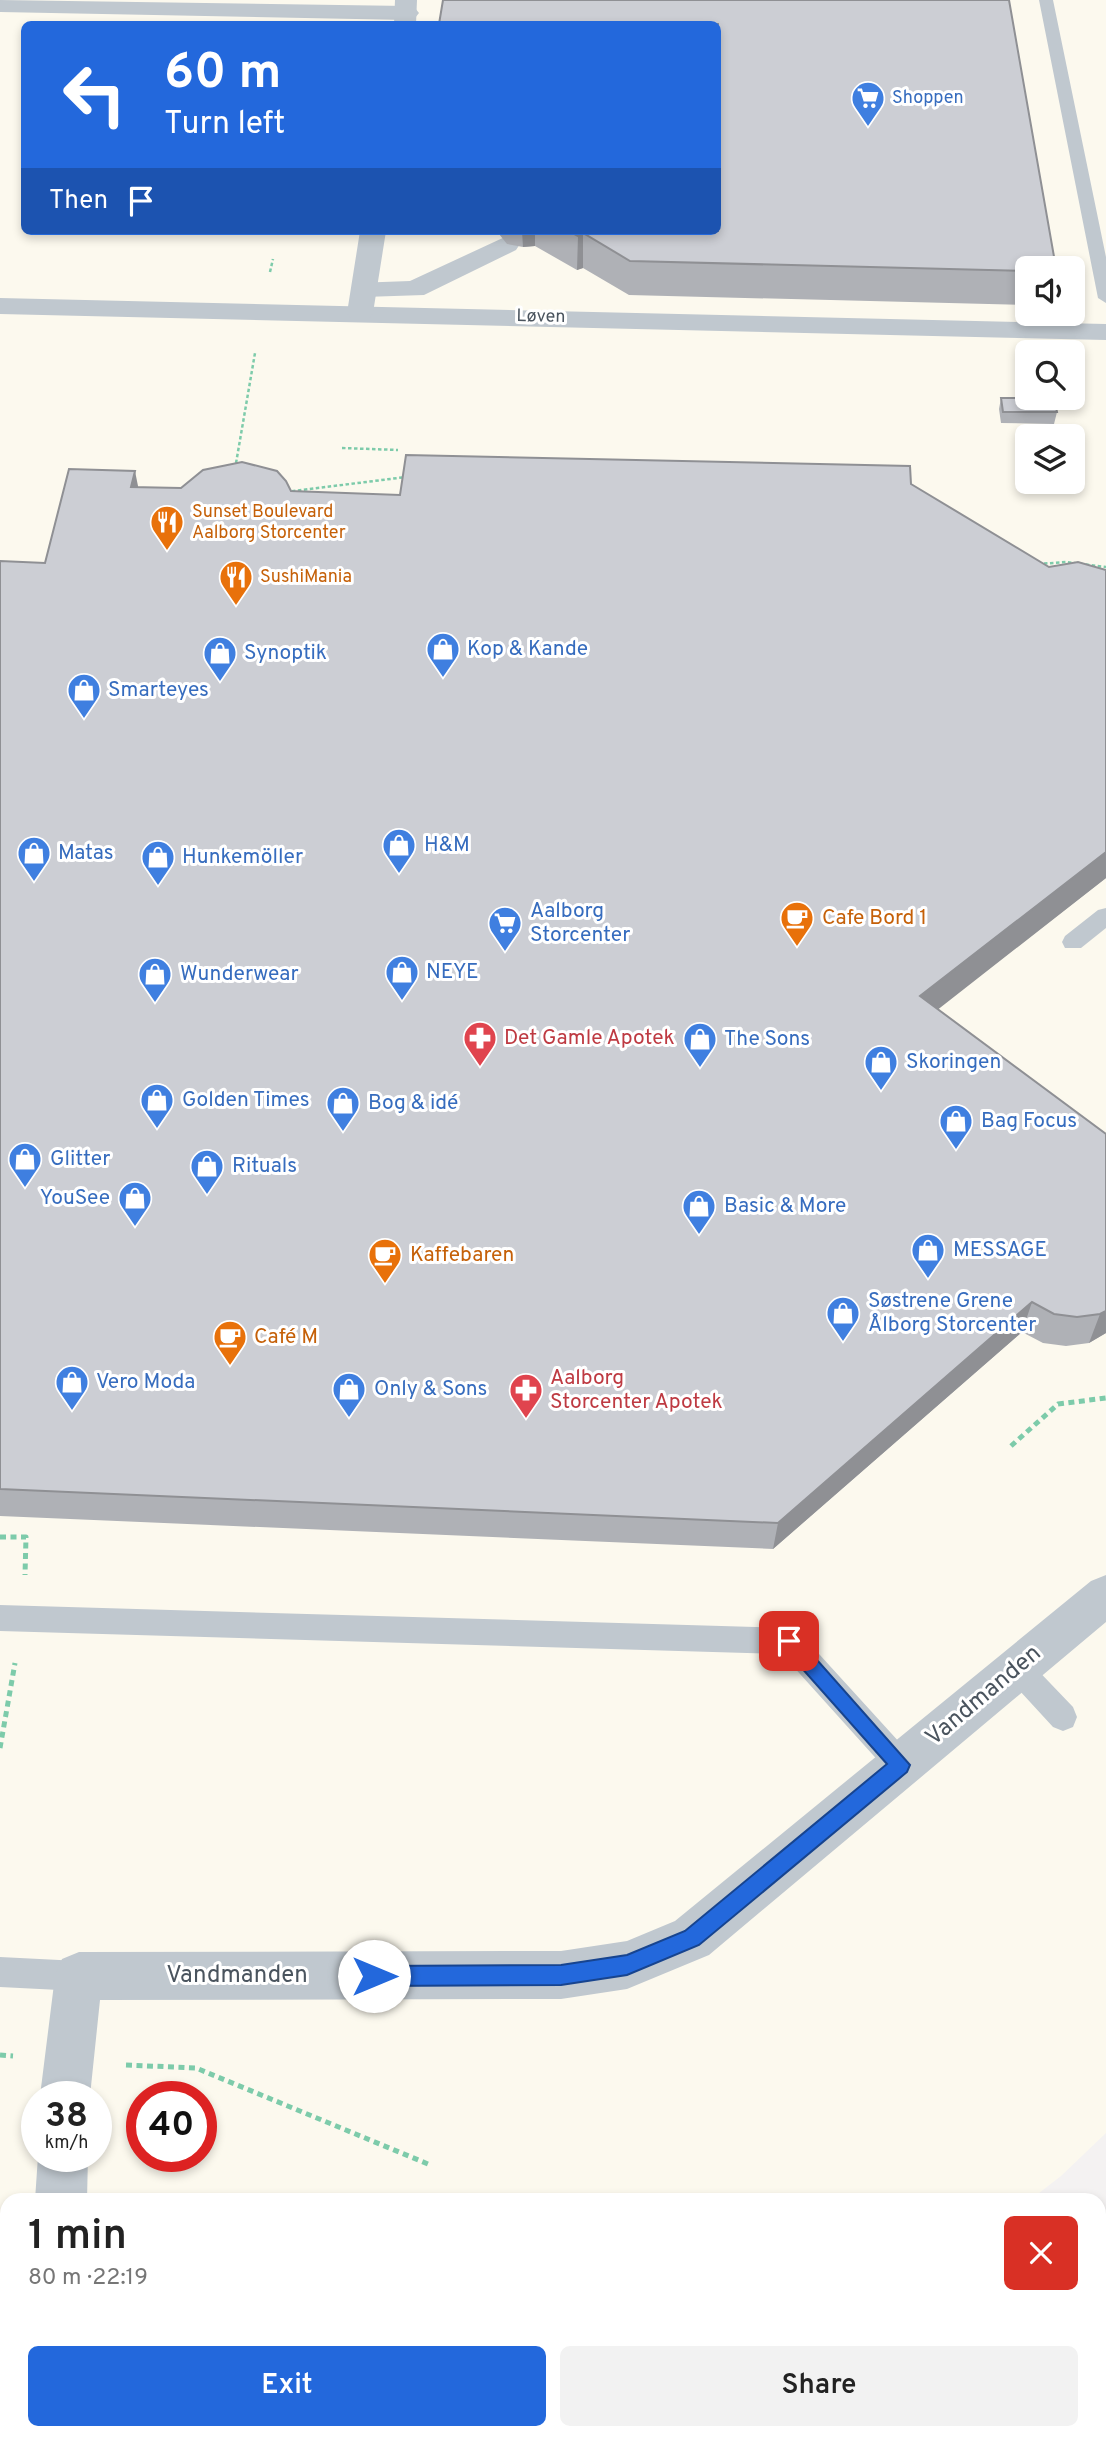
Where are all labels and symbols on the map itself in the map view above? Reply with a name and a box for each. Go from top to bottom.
supermarket icon: Shoppen [849,79,887,128]
place label: Shoppen [892,87,964,110]
street label: Løven [516,305,566,329]
place label: Sunset Boulevard Aalborg Storcenter [192,501,346,545]
restaurant icon: Sunset Boulevard Aalborg Storcenter [148,503,186,552]
restaurant icon: SushiMania [217,558,255,607]
place label: SushiMania [260,566,352,589]
shop icon: Kop & Kande [424,630,462,679]
shop icon: Synoptik [201,634,239,683]
place label: Kop & Kande [467,636,588,663]
place label: Synoptik [244,640,327,667]
shop icon: Smarteyes [65,671,103,720]
place label: Smarteyes [108,677,209,704]
shop icon: H&M [380,826,418,875]
place label: H&M [424,832,470,859]
shop icon: Matas [15,834,53,883]
shop icon: Hunkemöller [139,838,177,887]
place label: Matas [58,840,114,867]
place label: Hunkemöller [182,844,303,871]
place label: Aalborg Storcenter [530,898,630,949]
cafe icon: Cafe Bord 1 [778,899,816,948]
supermarket icon: Aalborg Storcenter [486,904,524,953]
place label: Cafe Bord 1 [822,905,927,932]
shop icon: NEYE [383,953,421,1002]
shop icon: Wunderwear [136,955,174,1004]
place label: NEYE [426,959,479,986]
place label: Wunderwear [180,961,299,988]
pharmacy icon: Det Gamle Apotek [461,1019,499,1068]
shop icon: The Sons [681,1020,719,1069]
place label: Det Gamle Apotek [504,1025,675,1052]
place label: The Sons [724,1026,810,1053]
shop icon: Skoringen [862,1043,900,1092]
place label: Skoringen [906,1049,1001,1076]
shop icon: Golden Times [138,1081,176,1130]
shop icon: Bog & idé [324,1084,362,1133]
place label: Golden Times [182,1087,310,1114]
place label: Bog & idé [368,1090,458,1117]
shop icon: Bag Focus [937,1102,975,1151]
place label: Bag Focus [981,1108,1077,1135]
shop icon: Glitter [6,1140,44,1189]
place label: Glitter [50,1146,110,1173]
shop icon: Rituals [188,1147,226,1196]
place label: Rituals [232,1153,297,1180]
shop icon: YouSee [116,1179,154,1228]
place label: YouSee [40,1185,110,1212]
shop icon: Basic & More [680,1187,718,1236]
place label: Basic & More [724,1193,846,1220]
shop icon: MESSAGE [909,1231,947,1280]
cafe icon: Kaffebaren [366,1236,404,1285]
place label: MESSAGE [953,1237,1047,1264]
place label: Kaffebaren [410,1242,514,1269]
place label: Søstrene Grene Ålborg Storcenter [868,1288,1036,1339]
shop icon: Søstrene Grene Ålborg Storcenter [824,1294,862,1343]
cafe icon: Café M [211,1318,249,1367]
place label: Café M [254,1324,318,1351]
shop icon: Vero Moda [53,1363,91,1412]
place label: Aalborg Storcenter Apotek [550,1365,723,1416]
place label: Vero Moda [96,1369,195,1396]
shop icon: Only & Sons [330,1370,368,1419]
pharmacy icon: Aalborg Storcenter Apotek [507,1371,545,1420]
place label: Only & Sons [374,1376,487,1403]
pin [759,1611,819,1671]
street label: Vandmanden [920,1639,1048,1753]
position arrow [337,1939,411,2013]
street label: Vandmanden [166,1961,308,1991]
speed limit sign: 40 [126,2081,217,2172]

